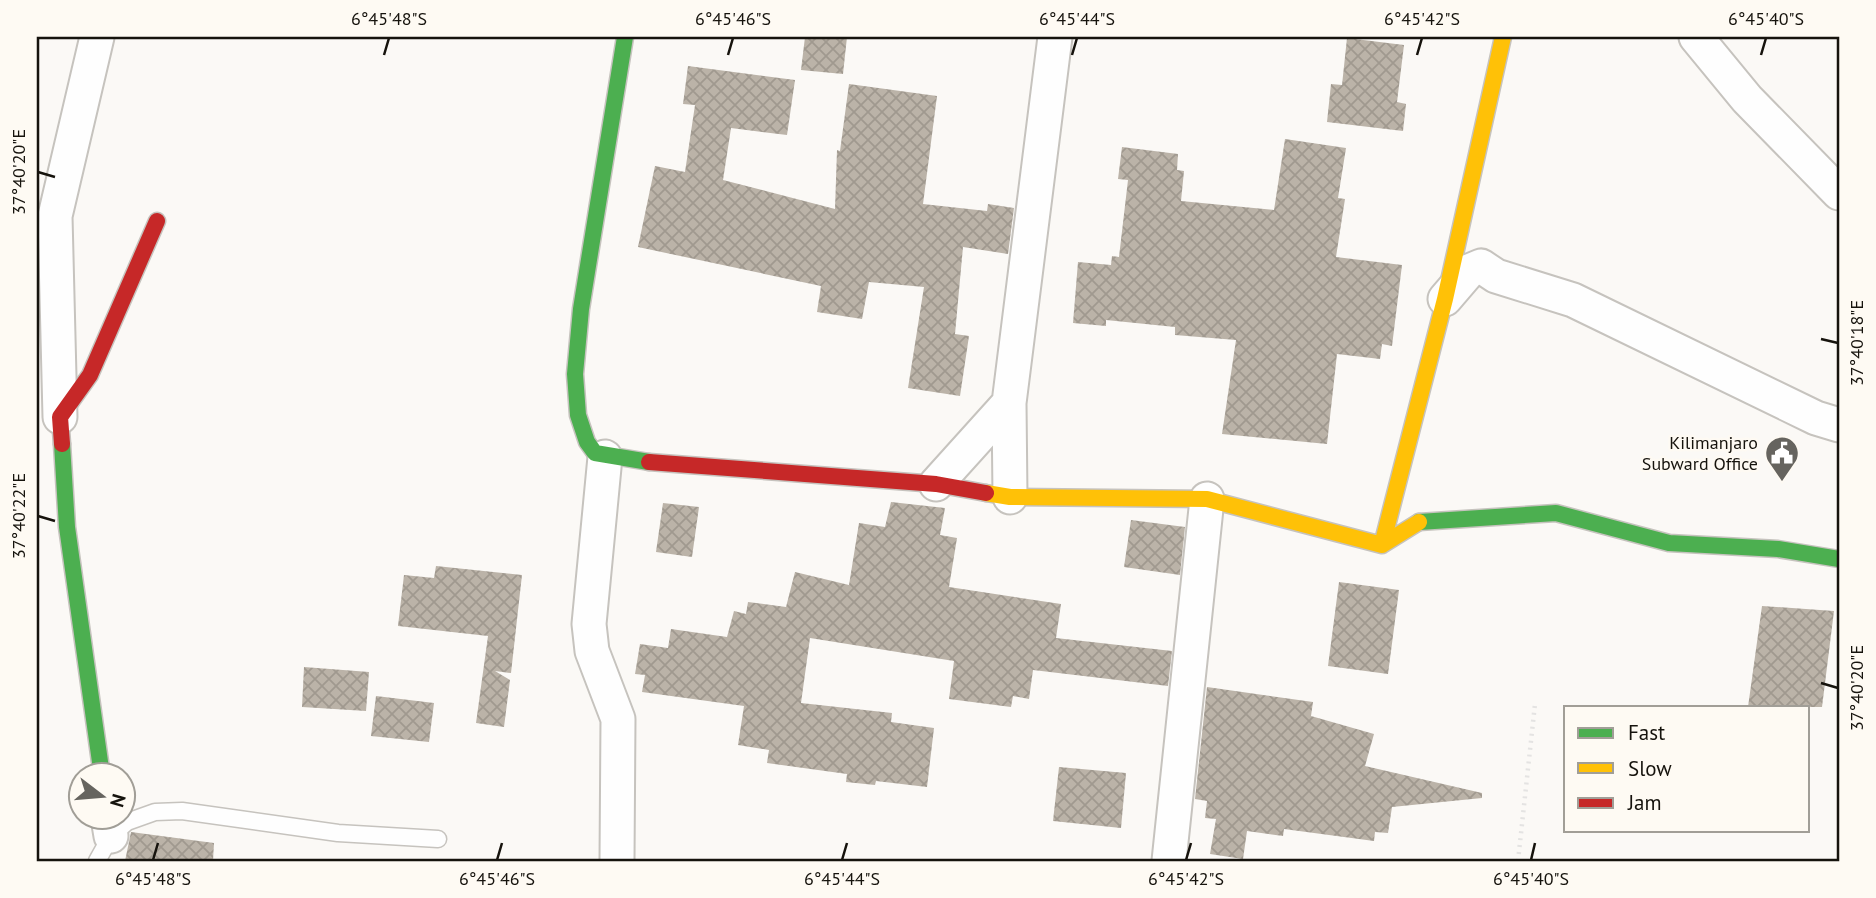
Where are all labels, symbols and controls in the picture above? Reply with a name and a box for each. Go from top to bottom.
text: 6°45'48"S [351,7,427,30]
text: 6°45'46"S [695,7,771,30]
text: 6°45'44"S [1039,7,1115,30]
text: 6°45'42"S [1384,7,1460,30]
text: 6°45'40"S [1728,7,1804,30]
text: 37°40'20"E [7,129,30,215]
text: 37°40'18"E [1845,300,1868,386]
place label: Kilimanjaro Subward Office [1642,431,1758,475]
public building icon: Kilimanjaro Subward Office [1763,434,1801,483]
text: 37°40'22"E [7,473,30,559]
text: 37°40'20"E [1845,645,1868,731]
legend [1564,706,1810,832]
text: Fast [1628,719,1665,746]
text: Slow [1628,755,1672,782]
north arrow [66,762,136,832]
text: Jam [1627,789,1662,816]
text: N [105,791,132,810]
text: 6°45'48"S [115,867,191,890]
text: 6°45'46"S [459,867,535,890]
text: 6°45'44"S [804,867,880,890]
text: 6°45'42"S [1148,867,1224,890]
text: 6°45'40"S [1493,867,1569,890]

